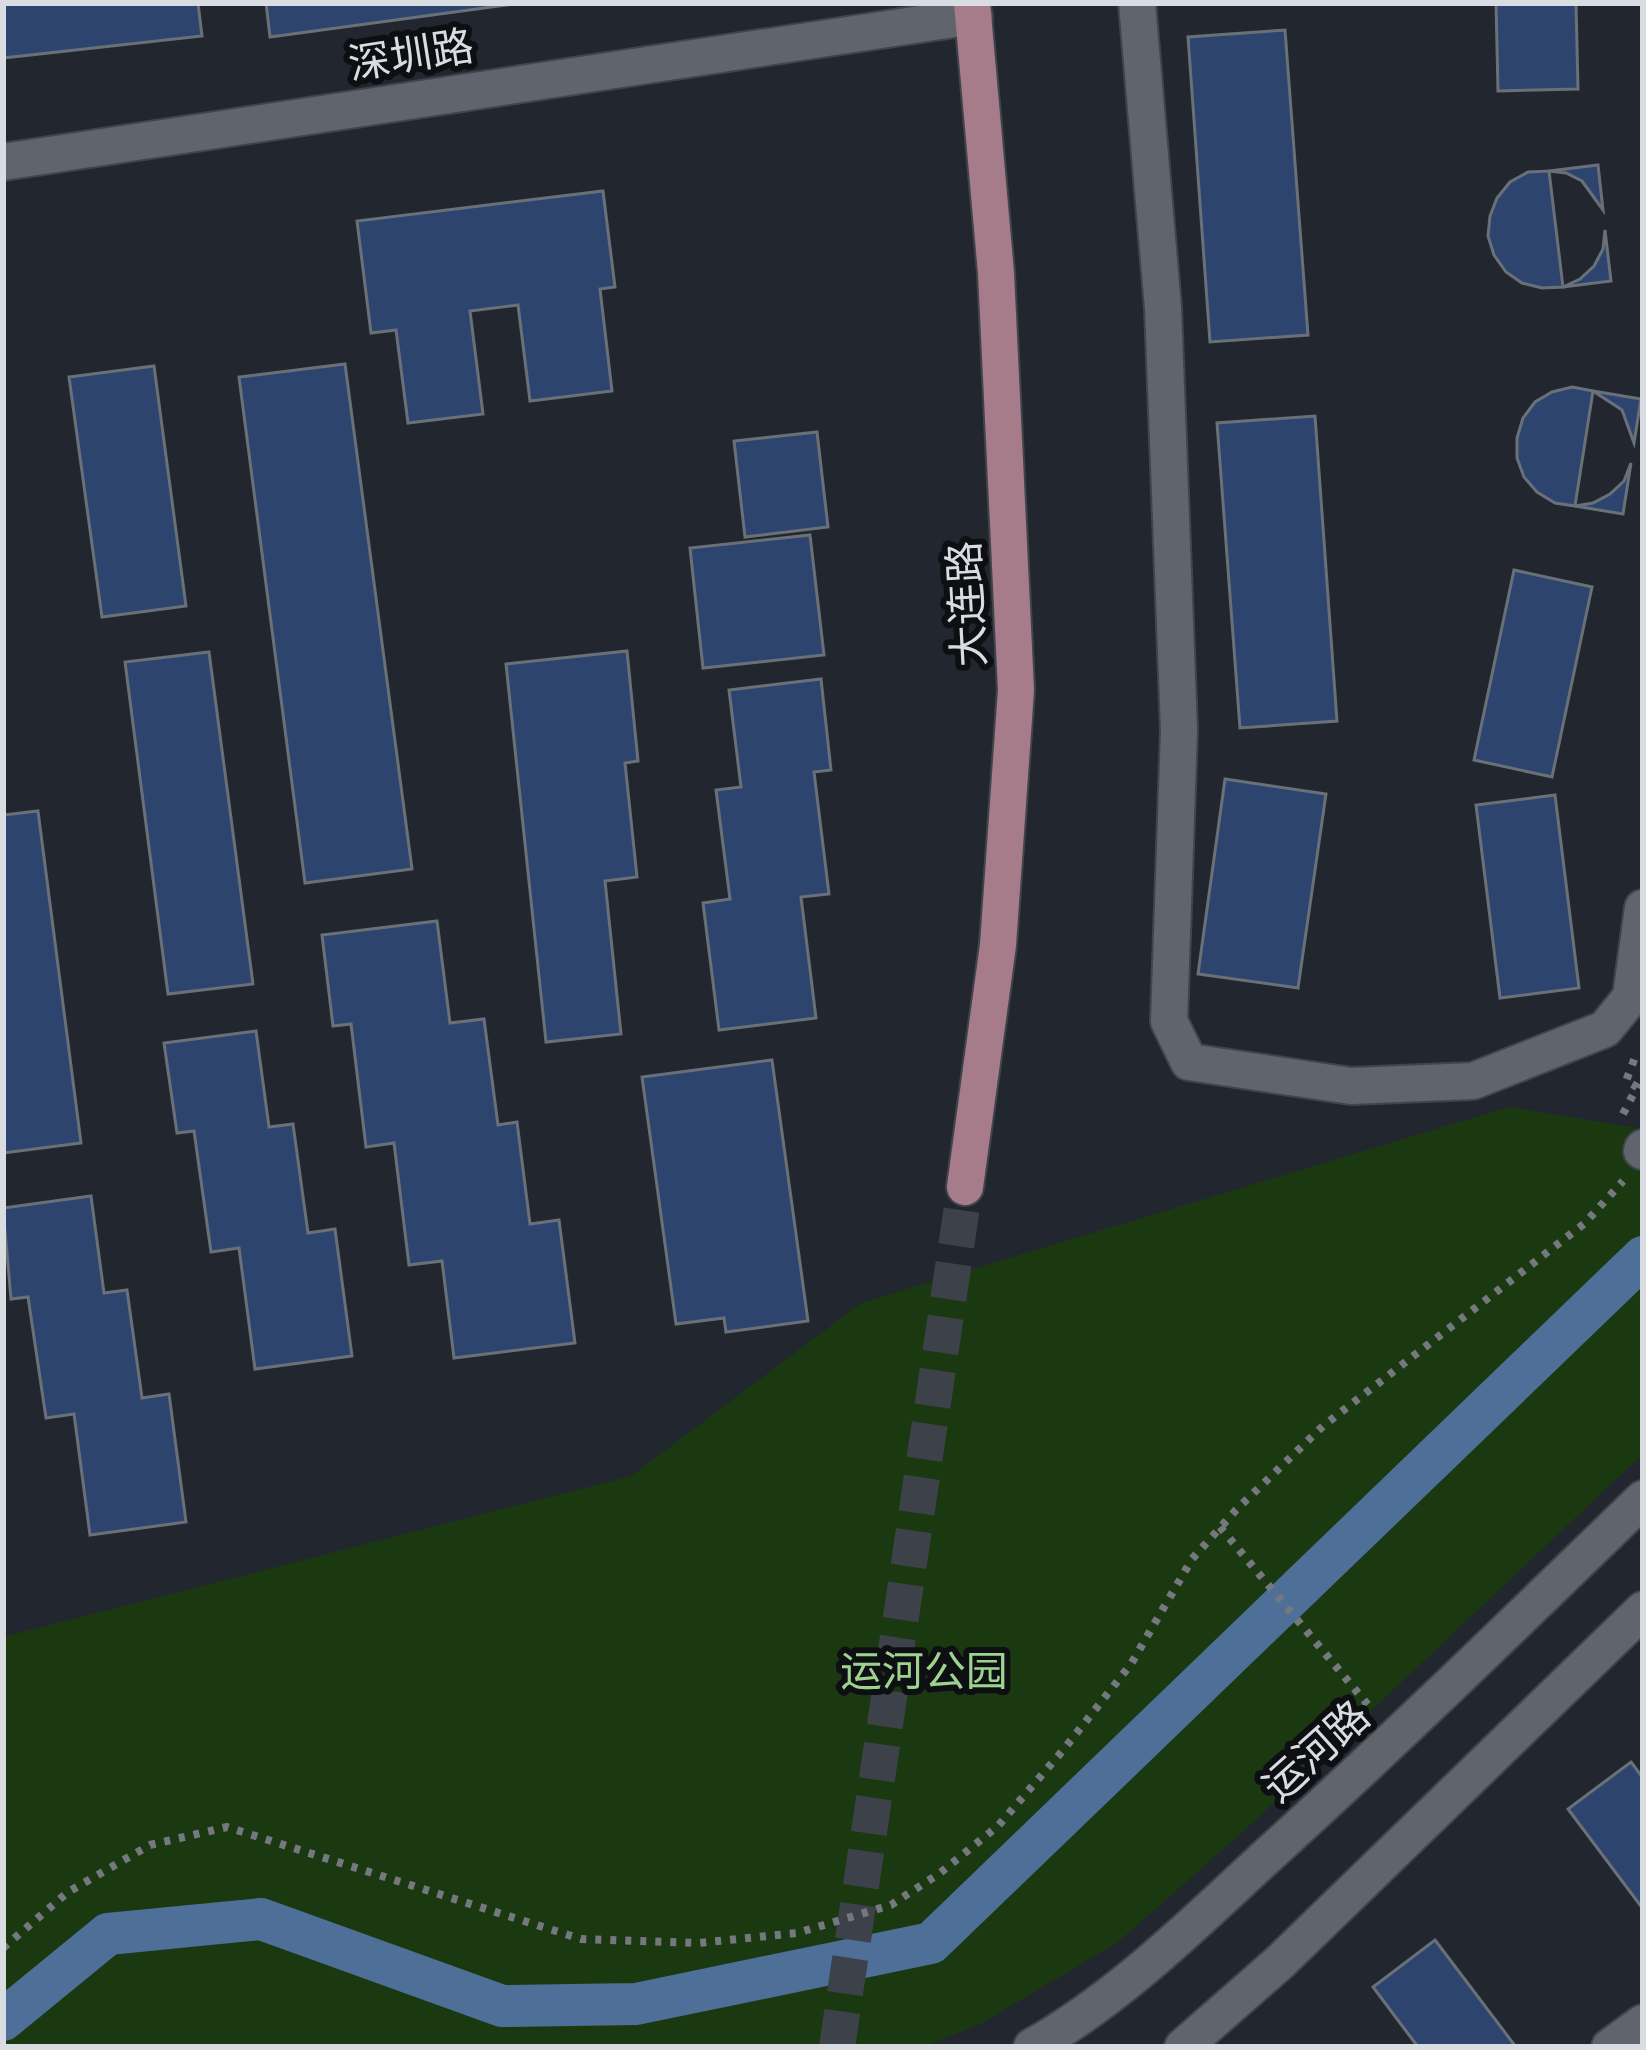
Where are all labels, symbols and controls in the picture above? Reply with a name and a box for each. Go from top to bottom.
street label: 深圳路 [345,21,477,89]
street label: 大连路 [939,540,995,668]
park label: 运河公园 [840,1647,1008,1696]
street label: 运河路 [1253,1691,1379,1811]

